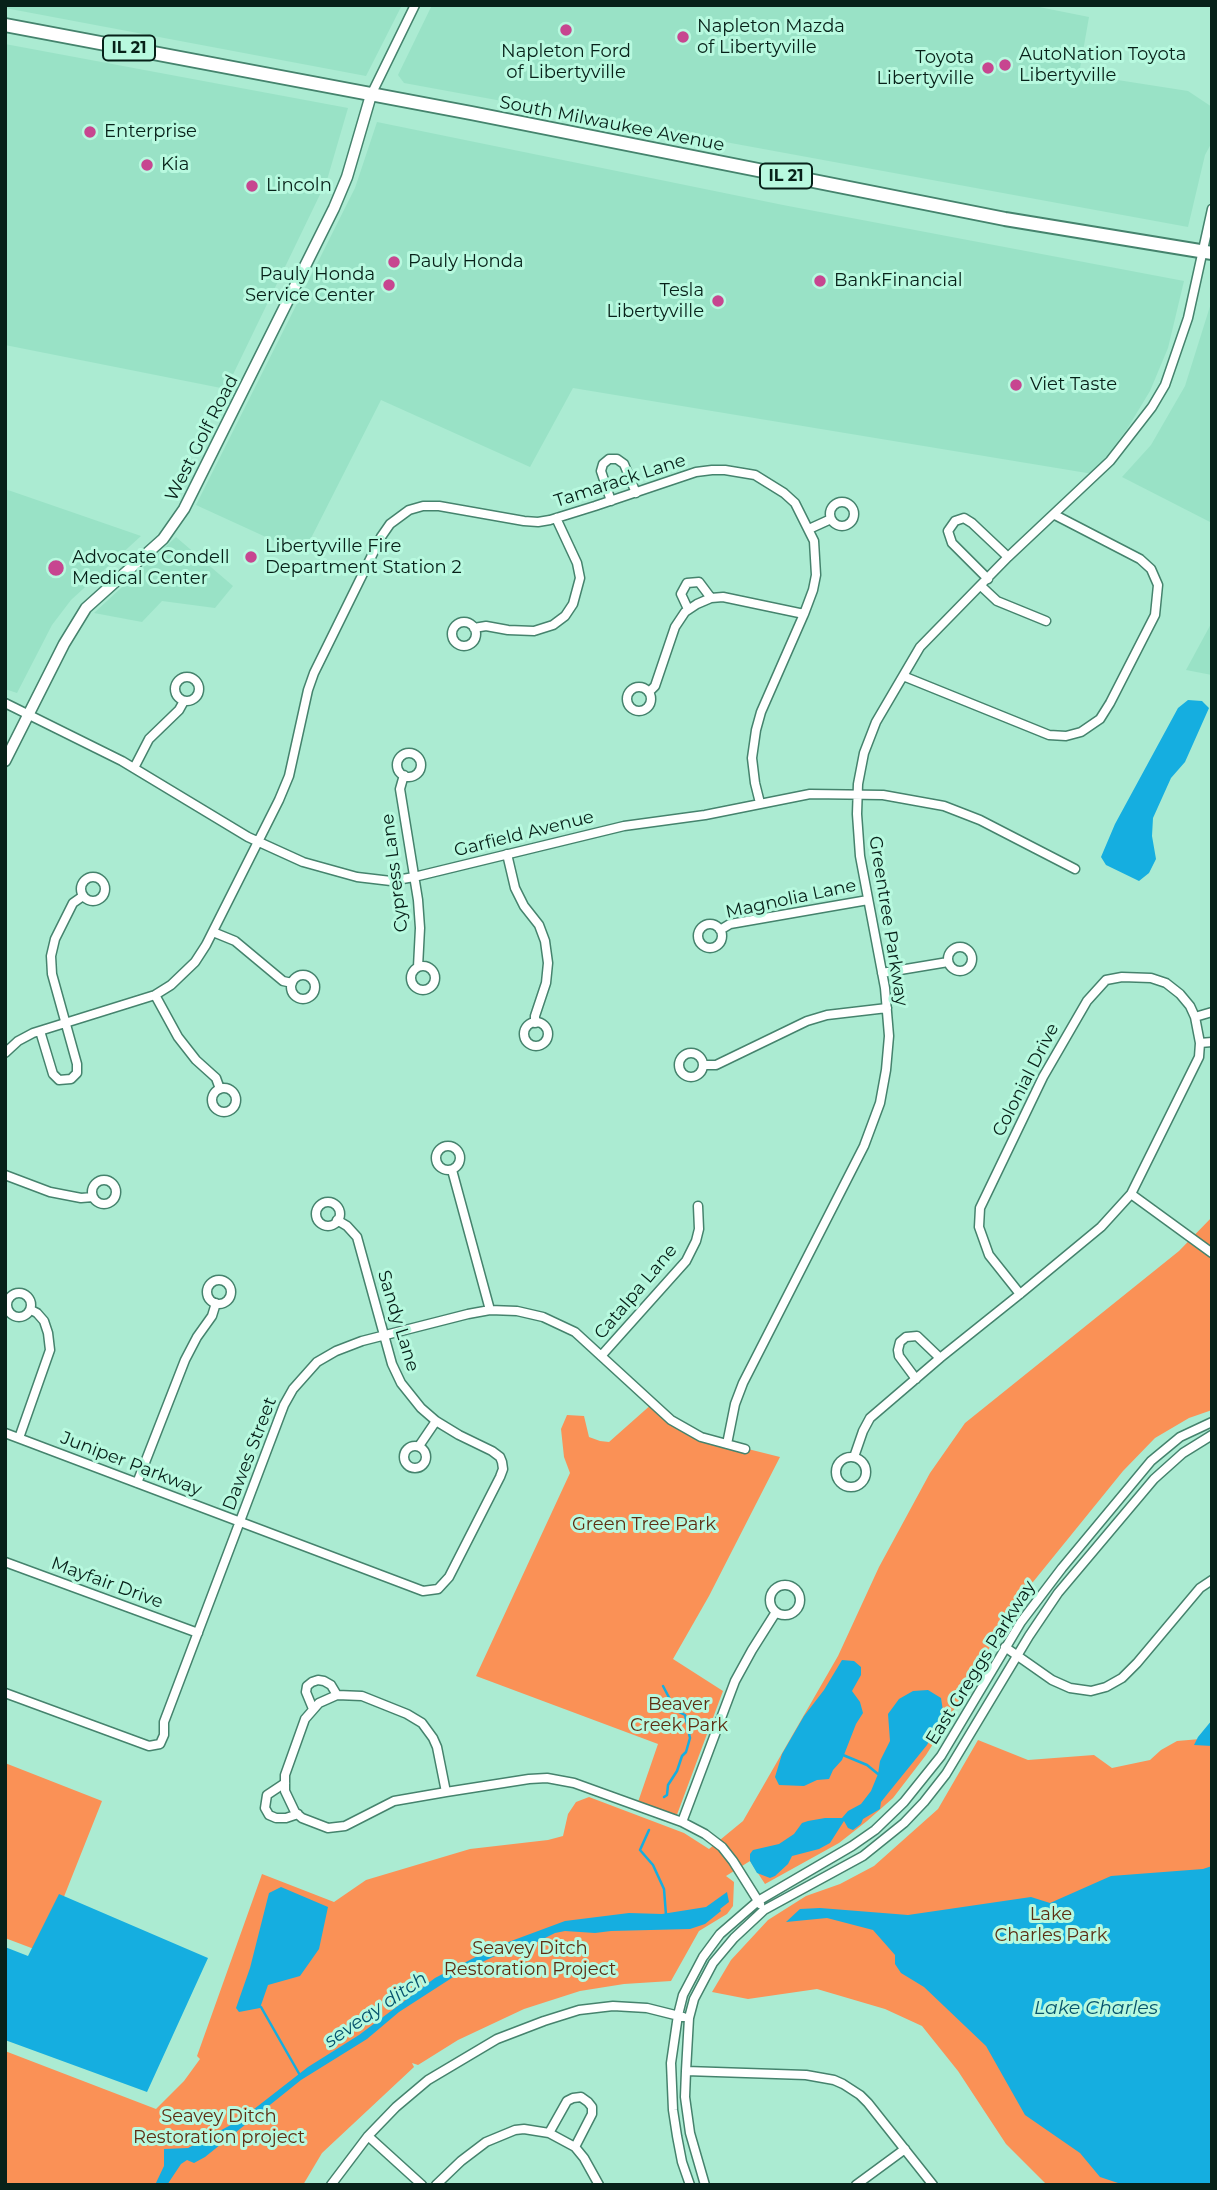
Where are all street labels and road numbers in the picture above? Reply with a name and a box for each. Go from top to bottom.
road number: IL 21 [103,36,155,60]
street label: South Milwaukee Avenue [498,92,726,156]
road number: IL 21 [760,164,812,188]
street label: West Golf Road [161,371,243,505]
street label: Tamarack Lane [552,450,688,512]
street label: Garfield Avenue [452,806,596,862]
street label: Cypress Lane [377,813,413,933]
street label: Greentree Parkway [864,835,912,1007]
street label: Magnolia Lane [724,875,858,923]
street label: Colonial Drive [988,1020,1064,1140]
street label: Catalpa Lane [590,1240,682,1344]
street label: Sandy Lane [372,1268,424,1374]
street label: Dawes Street [218,1394,282,1514]
street label: Juniper Parkway [57,1427,205,1501]
street label: Mayfair Drive [48,1553,166,1613]
street label: East Greggs Parkway [922,1577,1040,1749]

